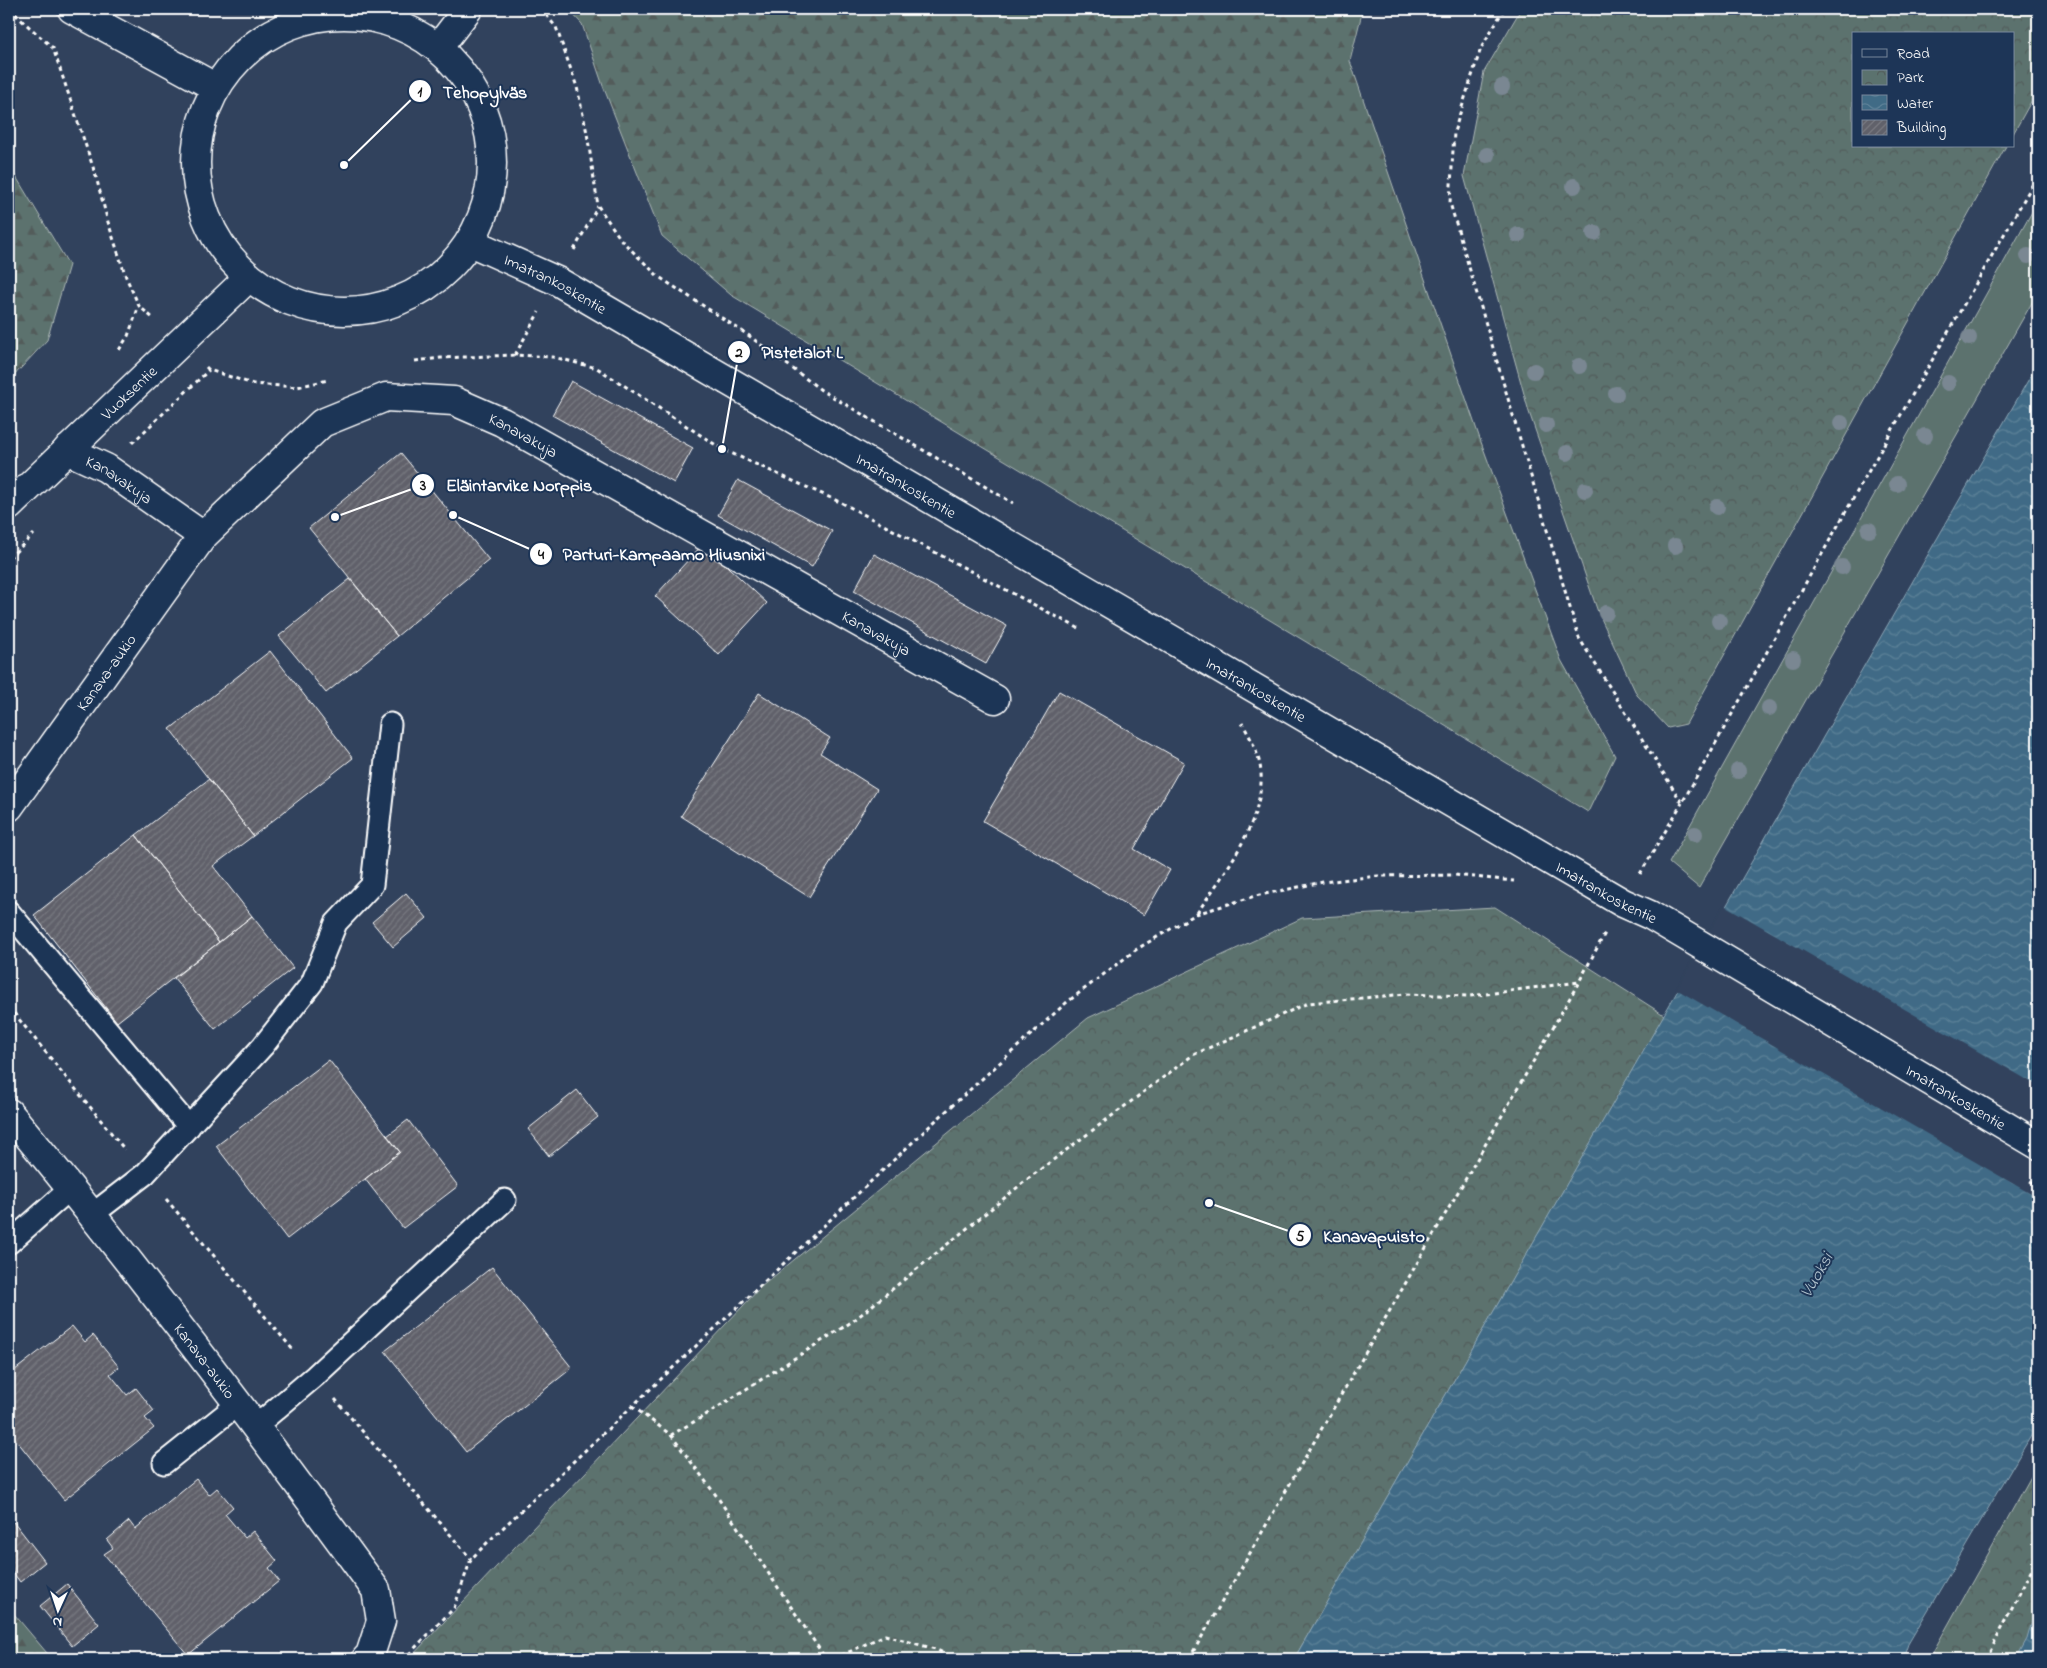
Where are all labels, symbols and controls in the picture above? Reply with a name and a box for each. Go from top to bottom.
legend [1852,32,2014,148]
text: Road [1897,43,1930,65]
text: Park [1897,67,1925,89]
callout: Tehopylväs [408,75,537,108]
text: 1 [418,81,423,103]
text: Tehopylväs [443,81,527,108]
text: Water [1897,93,1933,115]
text: Building [1896,117,1946,140]
street label: Imatrankoskentie [500,249,611,322]
callout: Pistetalot L [727,335,853,368]
text: Pistetalot L [761,341,843,367]
text: 2 [734,342,743,364]
street label: Vuoksentie [95,360,164,427]
street label: Kanavakuja [485,408,562,465]
street label: Imatrankoskentie [851,448,961,526]
street label: Kanavakuja [81,450,157,511]
callout: Eläintarvike Norppis [411,468,602,501]
text: Eläintarvike Norppis [446,474,592,500]
text: 3 [419,475,426,497]
callout: Parturi-Kampaamo Hiusnixi [528,537,776,570]
text: Parturi-Kampaamo Hiusnixi [563,543,765,569]
text: 4 [537,544,545,566]
street label: Kanavakuja [837,605,915,663]
street label: Kanava-aukio [71,630,143,717]
street label: Imatrankoskentie [1201,652,1311,730]
street label: Imatrankoskentie [1550,856,1662,931]
street label: Imatrankoskentie [1901,1059,2010,1138]
callout: Kanavapuisto [1288,1219,1434,1252]
text: Kanavapuisto [1323,1225,1425,1251]
text: 5 [1296,1226,1305,1248]
water label: Vuoksi [1795,1247,1842,1303]
street label: Kanava-aukio [167,1319,241,1405]
north arrow [32,1586,82,1636]
text: N [52,1611,63,1632]

